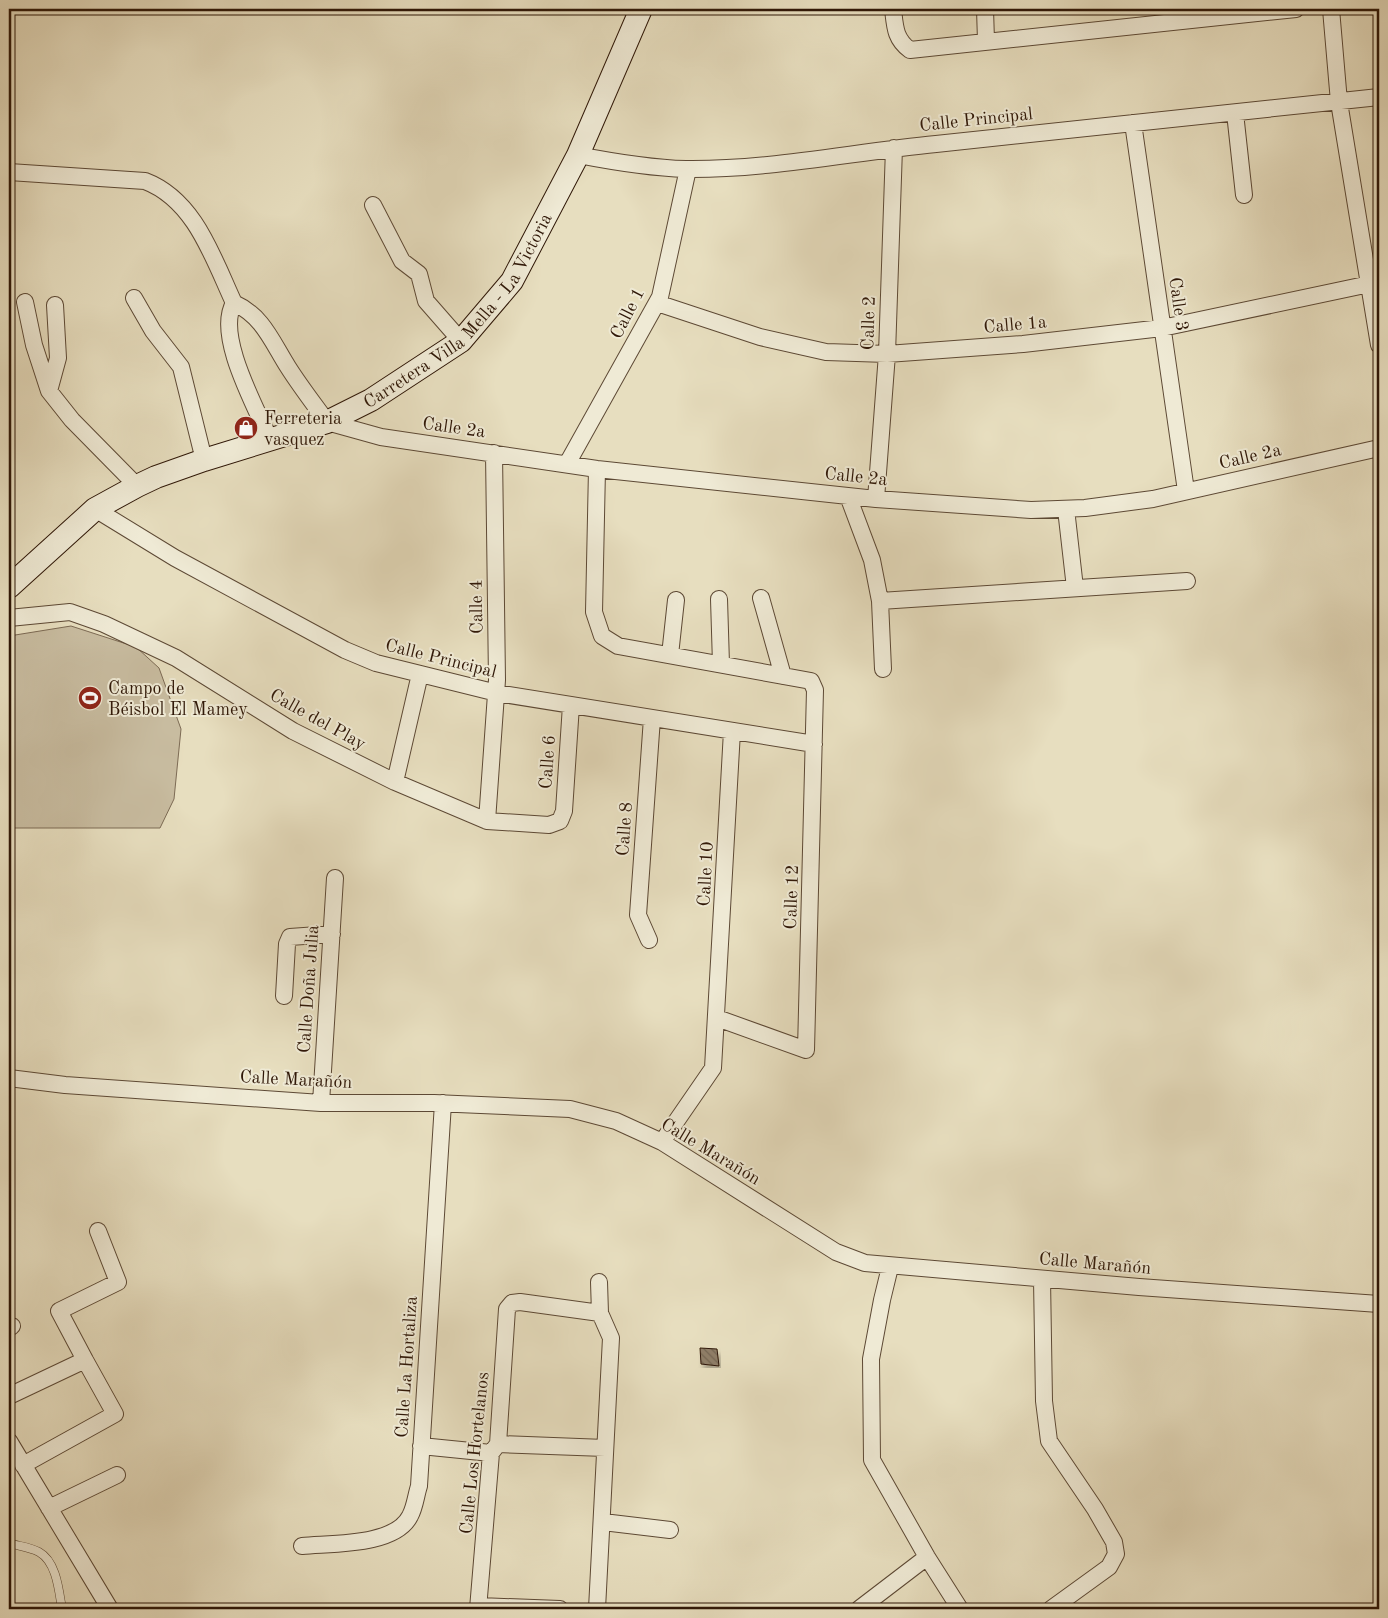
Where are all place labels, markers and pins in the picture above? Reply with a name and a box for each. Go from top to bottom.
place label: Ferreteria vasquez [264,410,342,449]
shop icon: Ferreteria vasquez [233,415,259,441]
place label: Campo de Béisbol El Mamey [108,680,248,719]
sports icon: Campo de Béisbol El Mamey [77,685,103,711]

